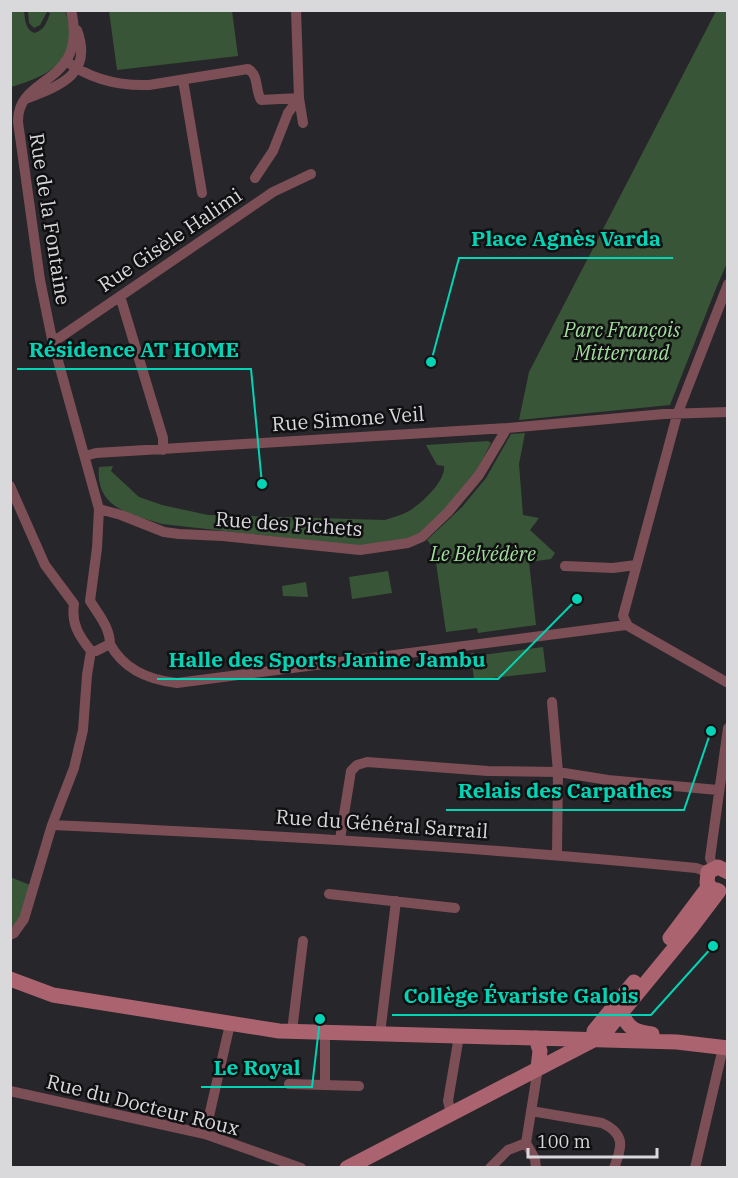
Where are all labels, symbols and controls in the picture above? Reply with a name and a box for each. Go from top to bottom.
street label: Rue de la Fontaine [24,131,77,307]
street label: Rue Gisèle Halimi [93,181,247,298]
callout: Place Agnès Varda [459,219,673,258]
text: Place Agnès Varda [471,224,661,252]
park label: Parc François Mitterrand [563,316,681,366]
callout: Résidence AT HOME [17,330,251,369]
text: Résidence AT HOME [29,335,239,363]
street label: Rue Simone Veil [271,400,425,437]
street label: Rue des Pichets [215,505,364,542]
park label: Le Belvédère [429,540,536,567]
callout: Halle des Sports Janine Jambu [157,640,498,679]
text: Halle des Sports Janine Jambu [168,645,486,673]
callout: Relais des Carpathes [446,771,684,810]
text: Relais des Carpathes [458,776,672,804]
street label: Rue du Général Sarrail [275,803,489,844]
callout: Collège Évariste Galois [392,976,651,1015]
text: Collège Évariste Galois [403,981,639,1009]
callout: Le Royal [201,1048,312,1087]
text: Le Royal [213,1053,301,1081]
street label: Rue du Docteur Roux [44,1067,242,1142]
scale bar [528,1121,657,1159]
text: 100 m [537,1130,591,1153]

